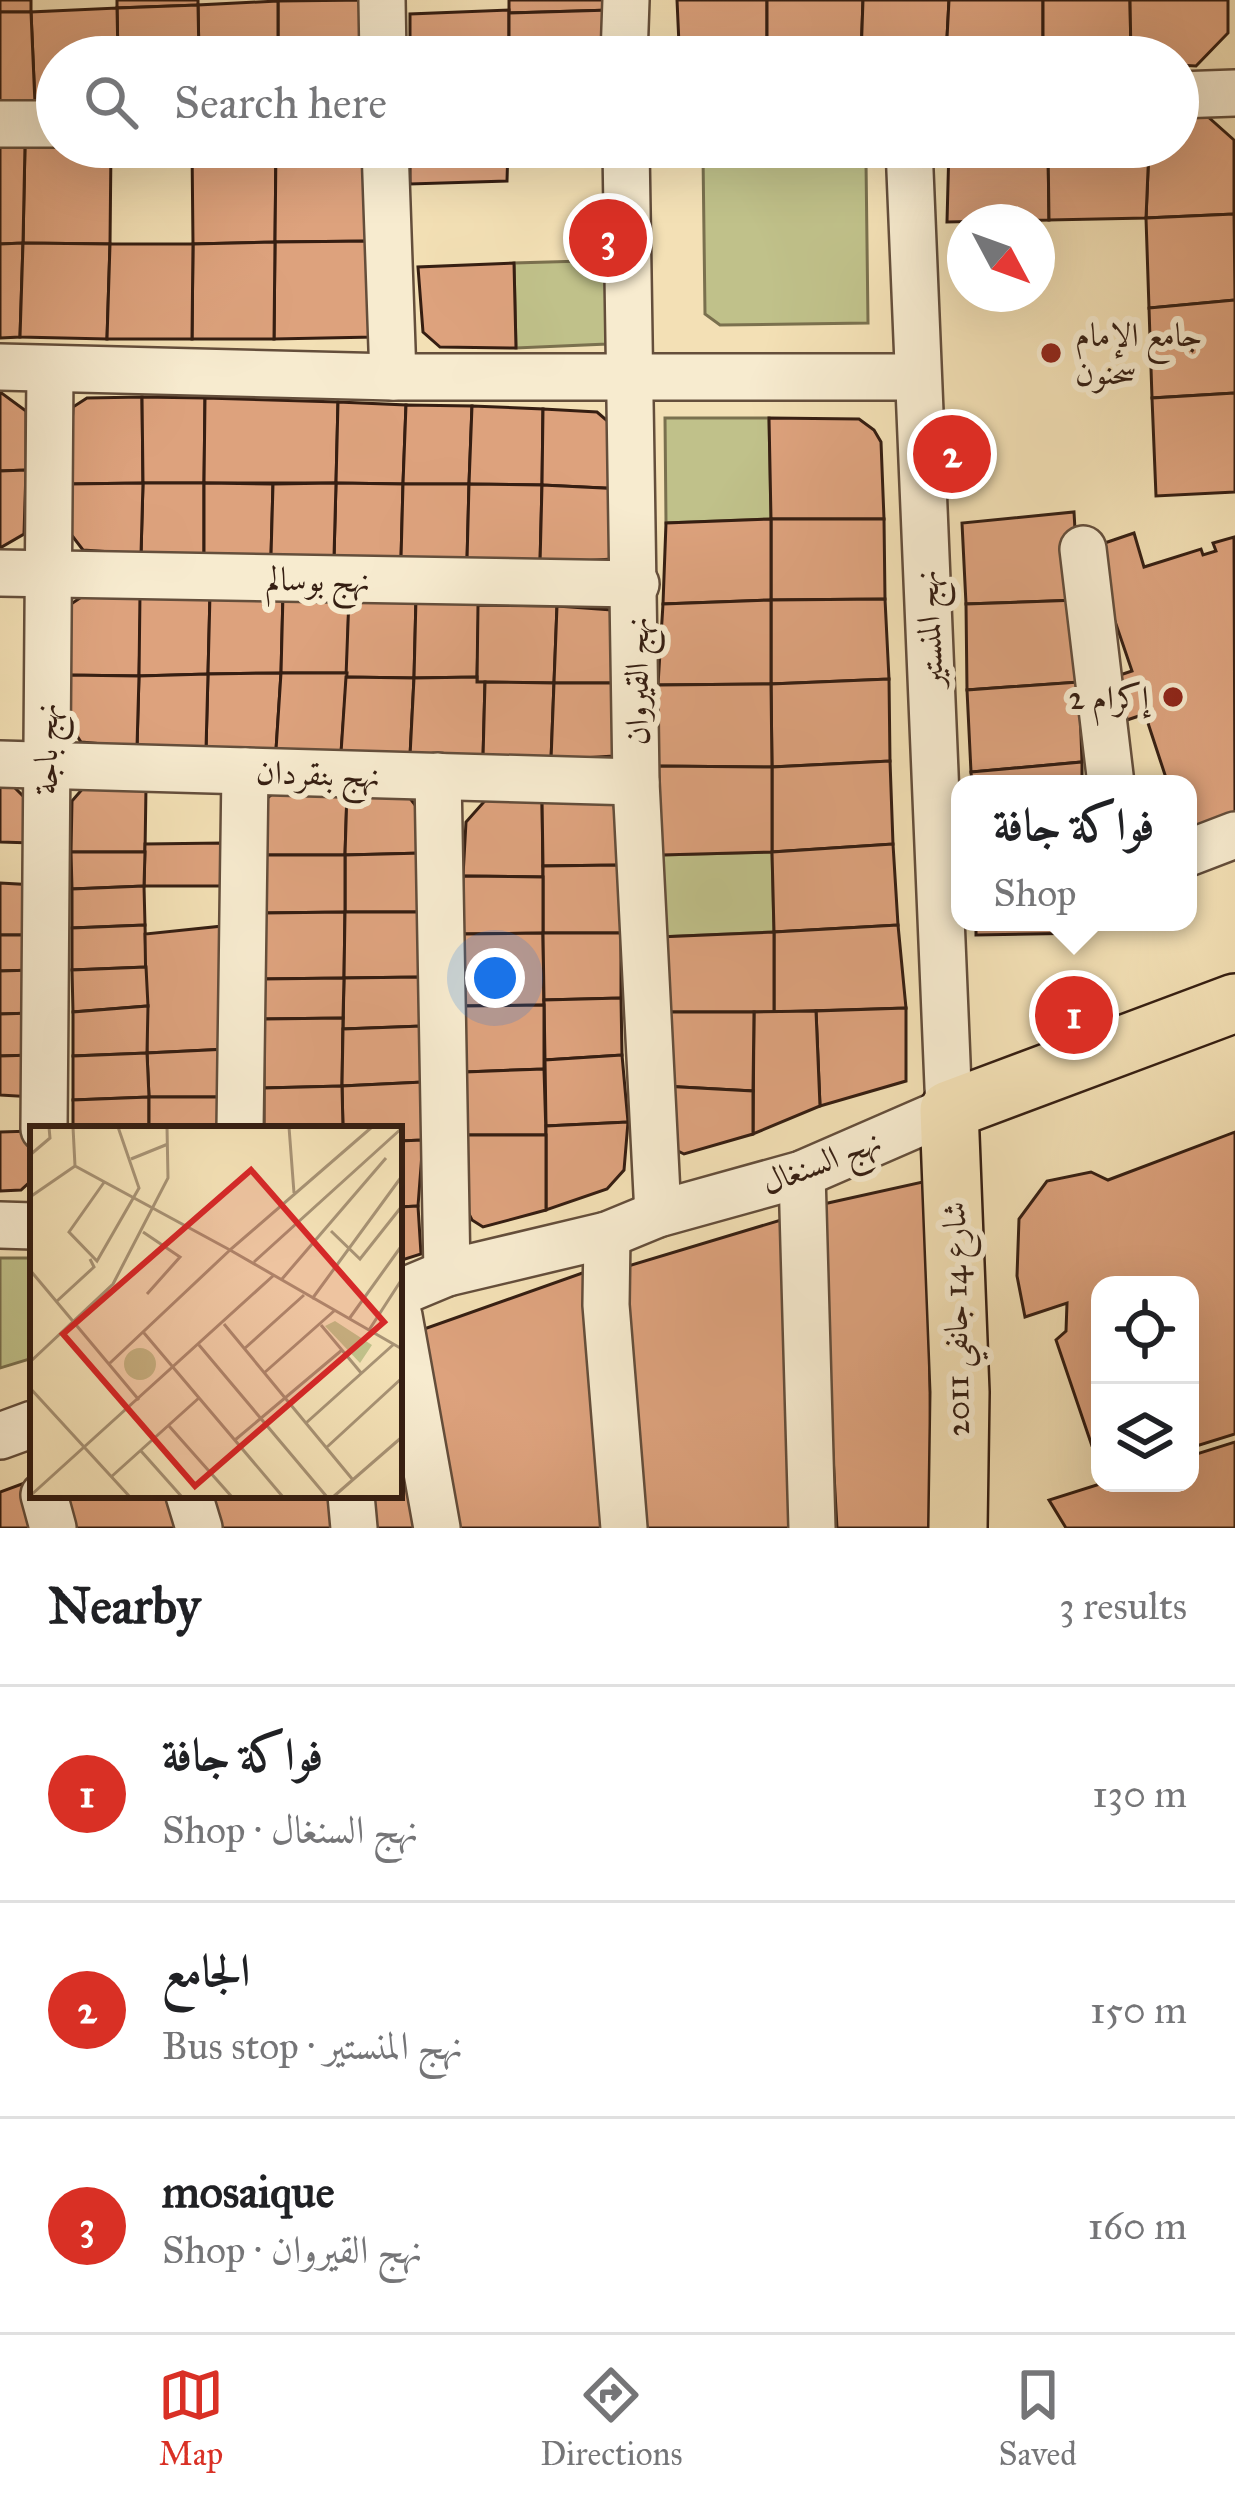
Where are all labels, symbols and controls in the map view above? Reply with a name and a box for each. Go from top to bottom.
search box [36,36,1199,168]
icon: search [78,69,144,135]
text: Search here [174,75,387,130]
pin: 3 [569,193,647,283]
north arrow [947,204,1055,312]
place label: جامع الإمام سحنون [1075,315,1202,394]
marker: جامع الإمام سحنون [1038,340,1064,366]
pin: 2 [913,409,991,499]
street label: نهج بوسالم [265,559,370,610]
street label: نهج المنستير [906,569,961,692]
street label: نهج القيروان [617,617,666,745]
place label: إكرام 2 [1069,678,1151,727]
marker: إكرام 2 [1160,684,1186,710]
street label: نهج باجة [26,703,75,795]
street label: نهج بنقردان [255,752,381,805]
popup [951,775,1197,931]
text: فواكة جافة [993,797,1155,852]
text: Shop [993,869,1077,917]
your location [465,948,525,1008]
pin: 1 [1035,970,1113,1060]
street label: نهج السنغال [756,1121,890,1211]
inset map [30,1126,402,1498]
street label: شارع 14 جانفي 2011 [934,1201,990,1437]
map controls [1091,1276,1199,1492]
button: locate [1091,1276,1199,1384]
button: layers [1091,1384,1199,1492]
text: Nearby [48,1575,200,1637]
text: 3 results [1059,1582,1187,1630]
text: فواكة جافة [162,1727,324,1782]
text: 1 [79,1770,95,1818]
text: 130 m [1092,1770,1187,1818]
text: Shop · نهج السنغال [162,1806,418,1854]
text: الجامع [162,1943,250,1998]
text: 2 [77,1986,97,2034]
text: 150 m [1090,1986,1187,2034]
text: Bus stop · نهج المنستير [162,2022,463,2070]
text: mosaique [162,2164,334,2219]
text: 3 [79,2202,95,2250]
text: 160 m [1088,2202,1187,2250]
text: Shop · نهج القيروان [162,2226,423,2274]
tab: Map [158,2362,224,2474]
tab: Directions [540,2362,682,2474]
tab: Saved [999,2362,1077,2474]

